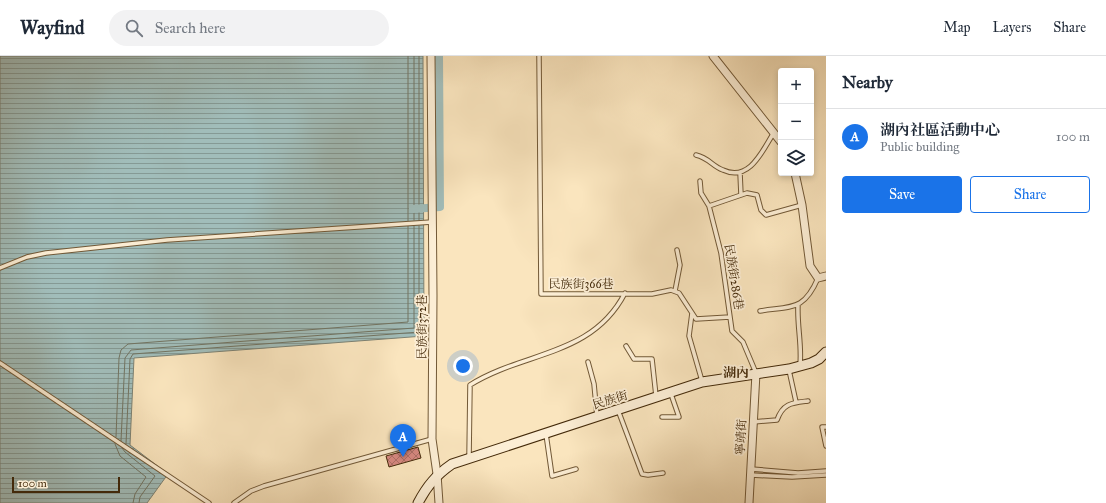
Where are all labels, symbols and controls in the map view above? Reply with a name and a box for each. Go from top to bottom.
search box [109,10,389,46]
text: Wayfind [20,16,85,39]
icon: search [123,17,145,39]
text: Search here [155,19,226,37]
text: Map [943,19,971,36]
text: Layers [993,19,1031,36]
text: Share [1053,19,1086,36]
map controls [778,68,814,176]
button: + [778,68,814,104]
text: Nearby [842,72,893,93]
button: − [778,104,814,140]
text: 湖內社區活動中心 [880,121,1000,139]
text: A [851,129,859,145]
text: 100 m [1056,129,1090,145]
text: Public building [880,139,959,155]
button: layers [778,140,814,176]
button: Save [842,176,962,213]
button: Share [970,176,1090,213]
street label: 民族街286巷 [722,243,746,311]
street label: 民族街366巷 [548,277,614,291]
street label: 民族街372巷 [415,294,429,360]
your location [453,356,473,376]
district label: 湖內 [723,365,749,381]
street label: 民族街 [591,388,630,412]
street label: 寧靖街 [733,418,749,455]
pin: A [390,424,416,457]
scale bar [12,475,120,494]
text: 100 m [18,477,47,490]

